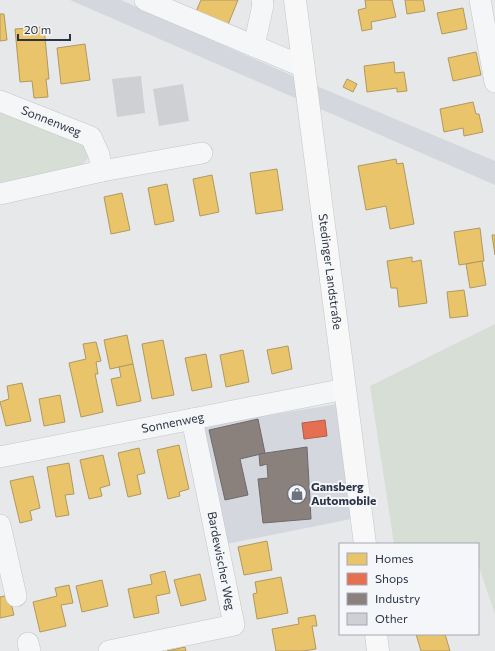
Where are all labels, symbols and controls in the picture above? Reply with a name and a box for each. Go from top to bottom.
scale bar [18,16,70,42]
text: 20 m [24,22,51,36]
street label: Sonnenweg [19,102,84,139]
street label: Stedinger Landstraße [317,213,345,330]
street label: Sonnenweg [140,409,205,435]
place label: Gansberg Automobile [311,479,376,507]
shop icon: Gansberg Automobile [286,483,308,505]
street label: Bardewischer Weg [206,510,239,612]
legend [339,543,479,635]
text: Homes [375,551,413,565]
text: Shops [375,571,409,585]
text: Industry [375,591,420,605]
text: Other [375,611,408,625]

